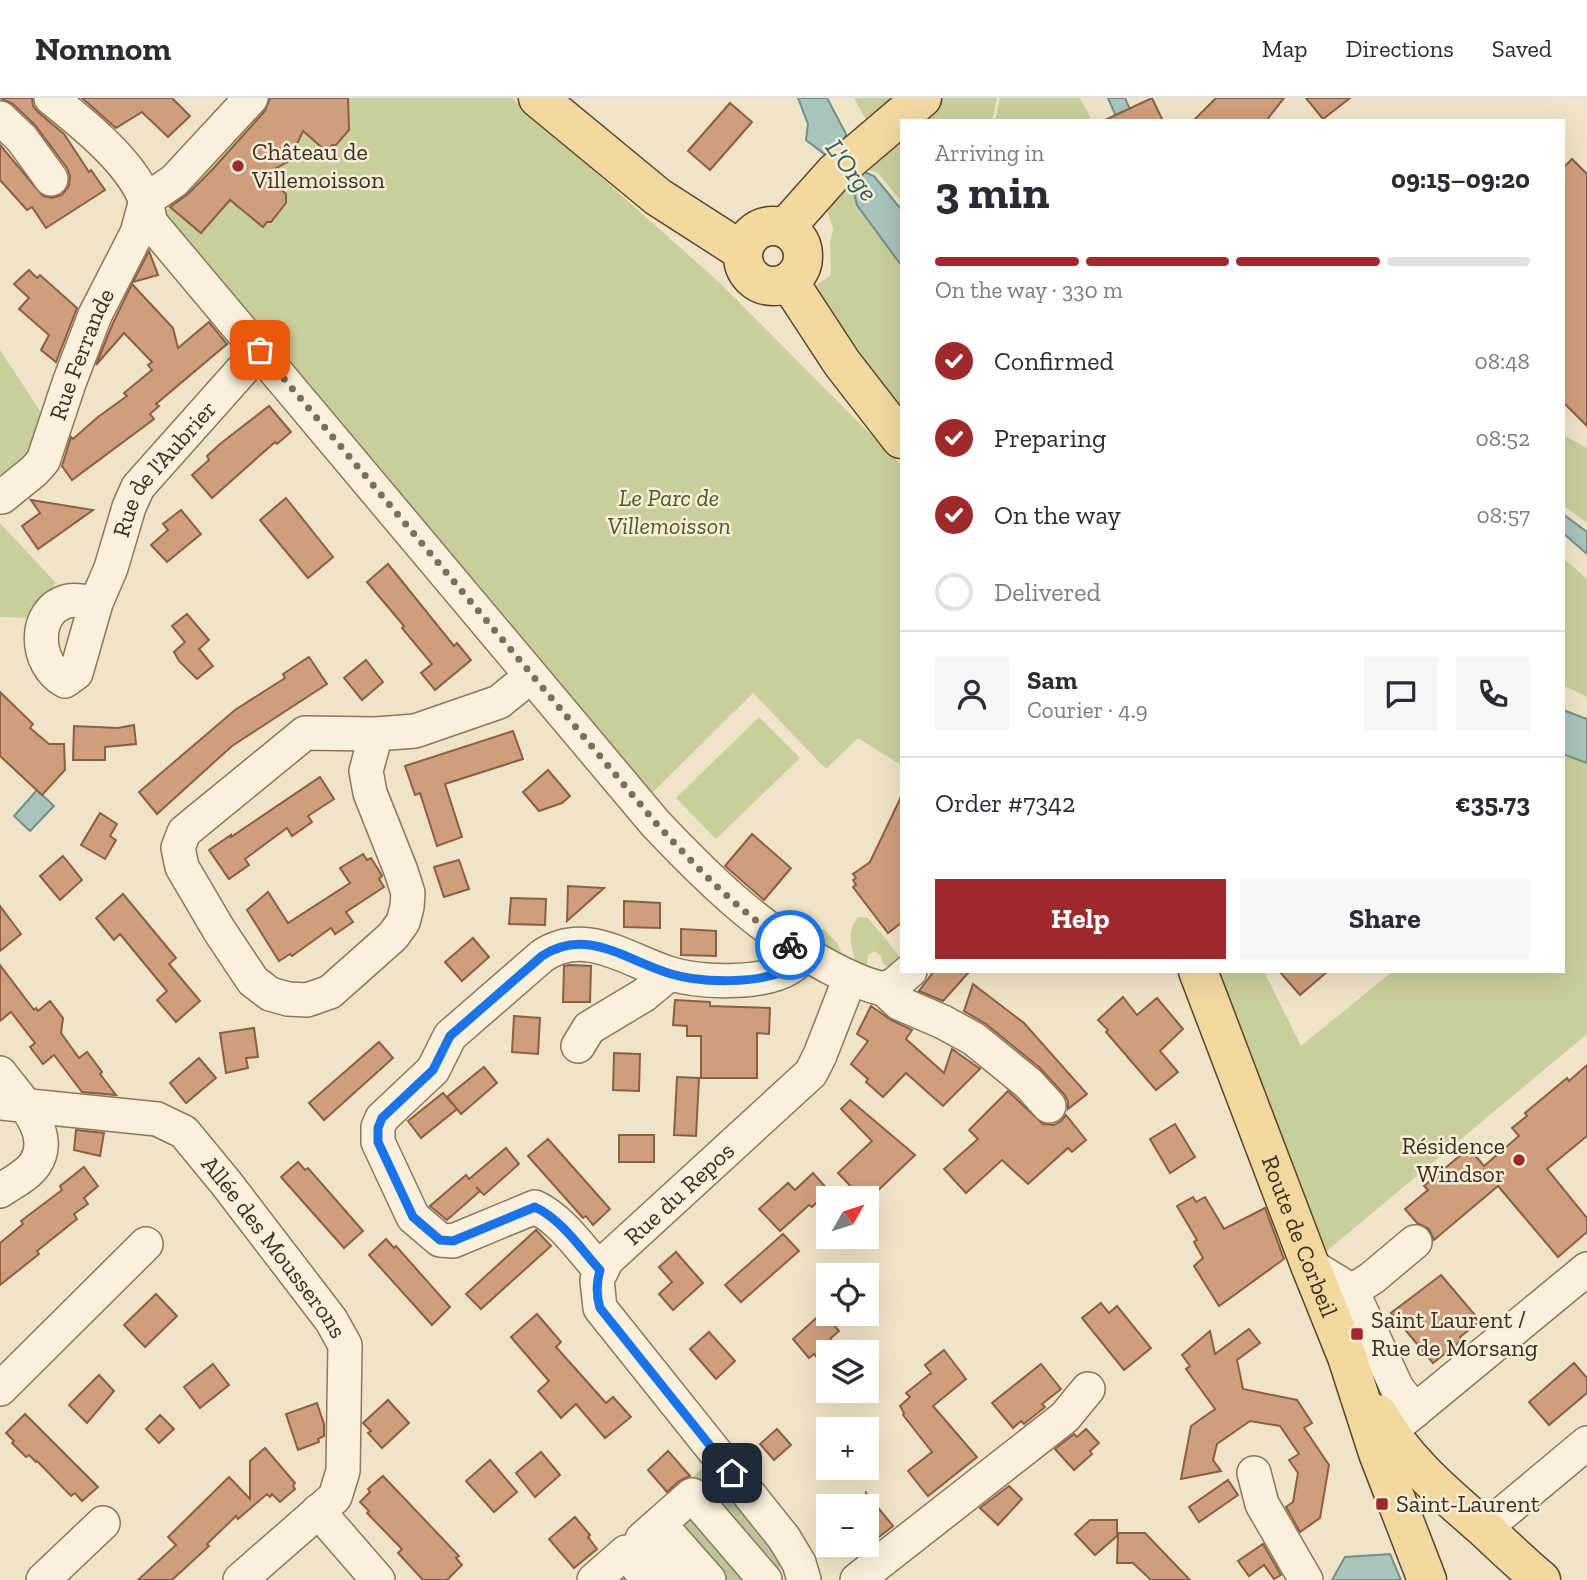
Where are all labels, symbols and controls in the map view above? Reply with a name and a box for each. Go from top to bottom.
text: Nomnom [35,29,171,68]
text: Map [1262,34,1308,63]
text: Directions [1346,34,1454,63]
text: Saved [1492,34,1552,63]
water label: L'Orge [819,133,885,207]
place label: Château de Villemoisson [251,137,385,194]
text: Arriving in [935,139,1044,167]
marker: Château de Villemoisson [230,158,246,174]
text: 09:15–09:20 [1391,163,1530,195]
text: 3 min [935,165,1049,220]
text: On the way · 330 m [935,276,1123,304]
street label: Rue Ferrande [43,283,120,424]
pin [230,320,290,380]
icon: bag [241,331,279,369]
icon: check [935,342,973,380]
text: Confirmed [994,345,1114,377]
text: 08:48 [1474,347,1530,375]
street label: Rue de l'Aubrier [106,394,222,541]
icon: check [935,419,973,457]
text: Preparing [994,422,1106,454]
text: 08:52 [1476,424,1530,452]
park label: Le Parc de Villemoisson [607,483,731,540]
icon: check [935,496,973,534]
text: On the way [994,499,1121,531]
text: 08:57 [1477,501,1530,529]
text: Delivered [994,576,1101,608]
button: person [935,657,1009,731]
button: chat [1364,657,1438,731]
button: phone [1456,657,1530,731]
text: Sam [1027,664,1077,696]
text: Courier · 4.9 [1027,696,1148,724]
text: Order #7342 [935,787,1076,819]
text: €35.73 [1455,787,1530,819]
button: Help [935,879,1226,959]
button: Share [1240,879,1530,959]
courier [755,910,825,980]
icon: bike [771,926,809,964]
place label: Résidence Windsor [1401,1131,1505,1188]
street label: Rue du Repos [618,1136,740,1251]
street label: Allée des Mousserons [196,1150,353,1343]
street label: Route de Corbeil [1256,1151,1344,1321]
marker: Résidence Windsor [1511,1152,1527,1168]
north arrow [816,1186,878,1250]
map controls [816,1186,879,1557]
button: locate [816,1263,879,1326]
place label: Saint Laurent / Rue de Morsang [1371,1305,1538,1362]
marker: Saint Laurent / Rue de Morsang [1349,1326,1365,1342]
button: layers [816,1340,879,1403]
button: + [816,1417,879,1480]
pin [702,1443,762,1503]
icon: home [713,1454,751,1492]
place label: Saint-Laurent [1396,1489,1540,1518]
button: − [816,1494,879,1557]
marker: Saint-Laurent [1374,1496,1390,1512]

